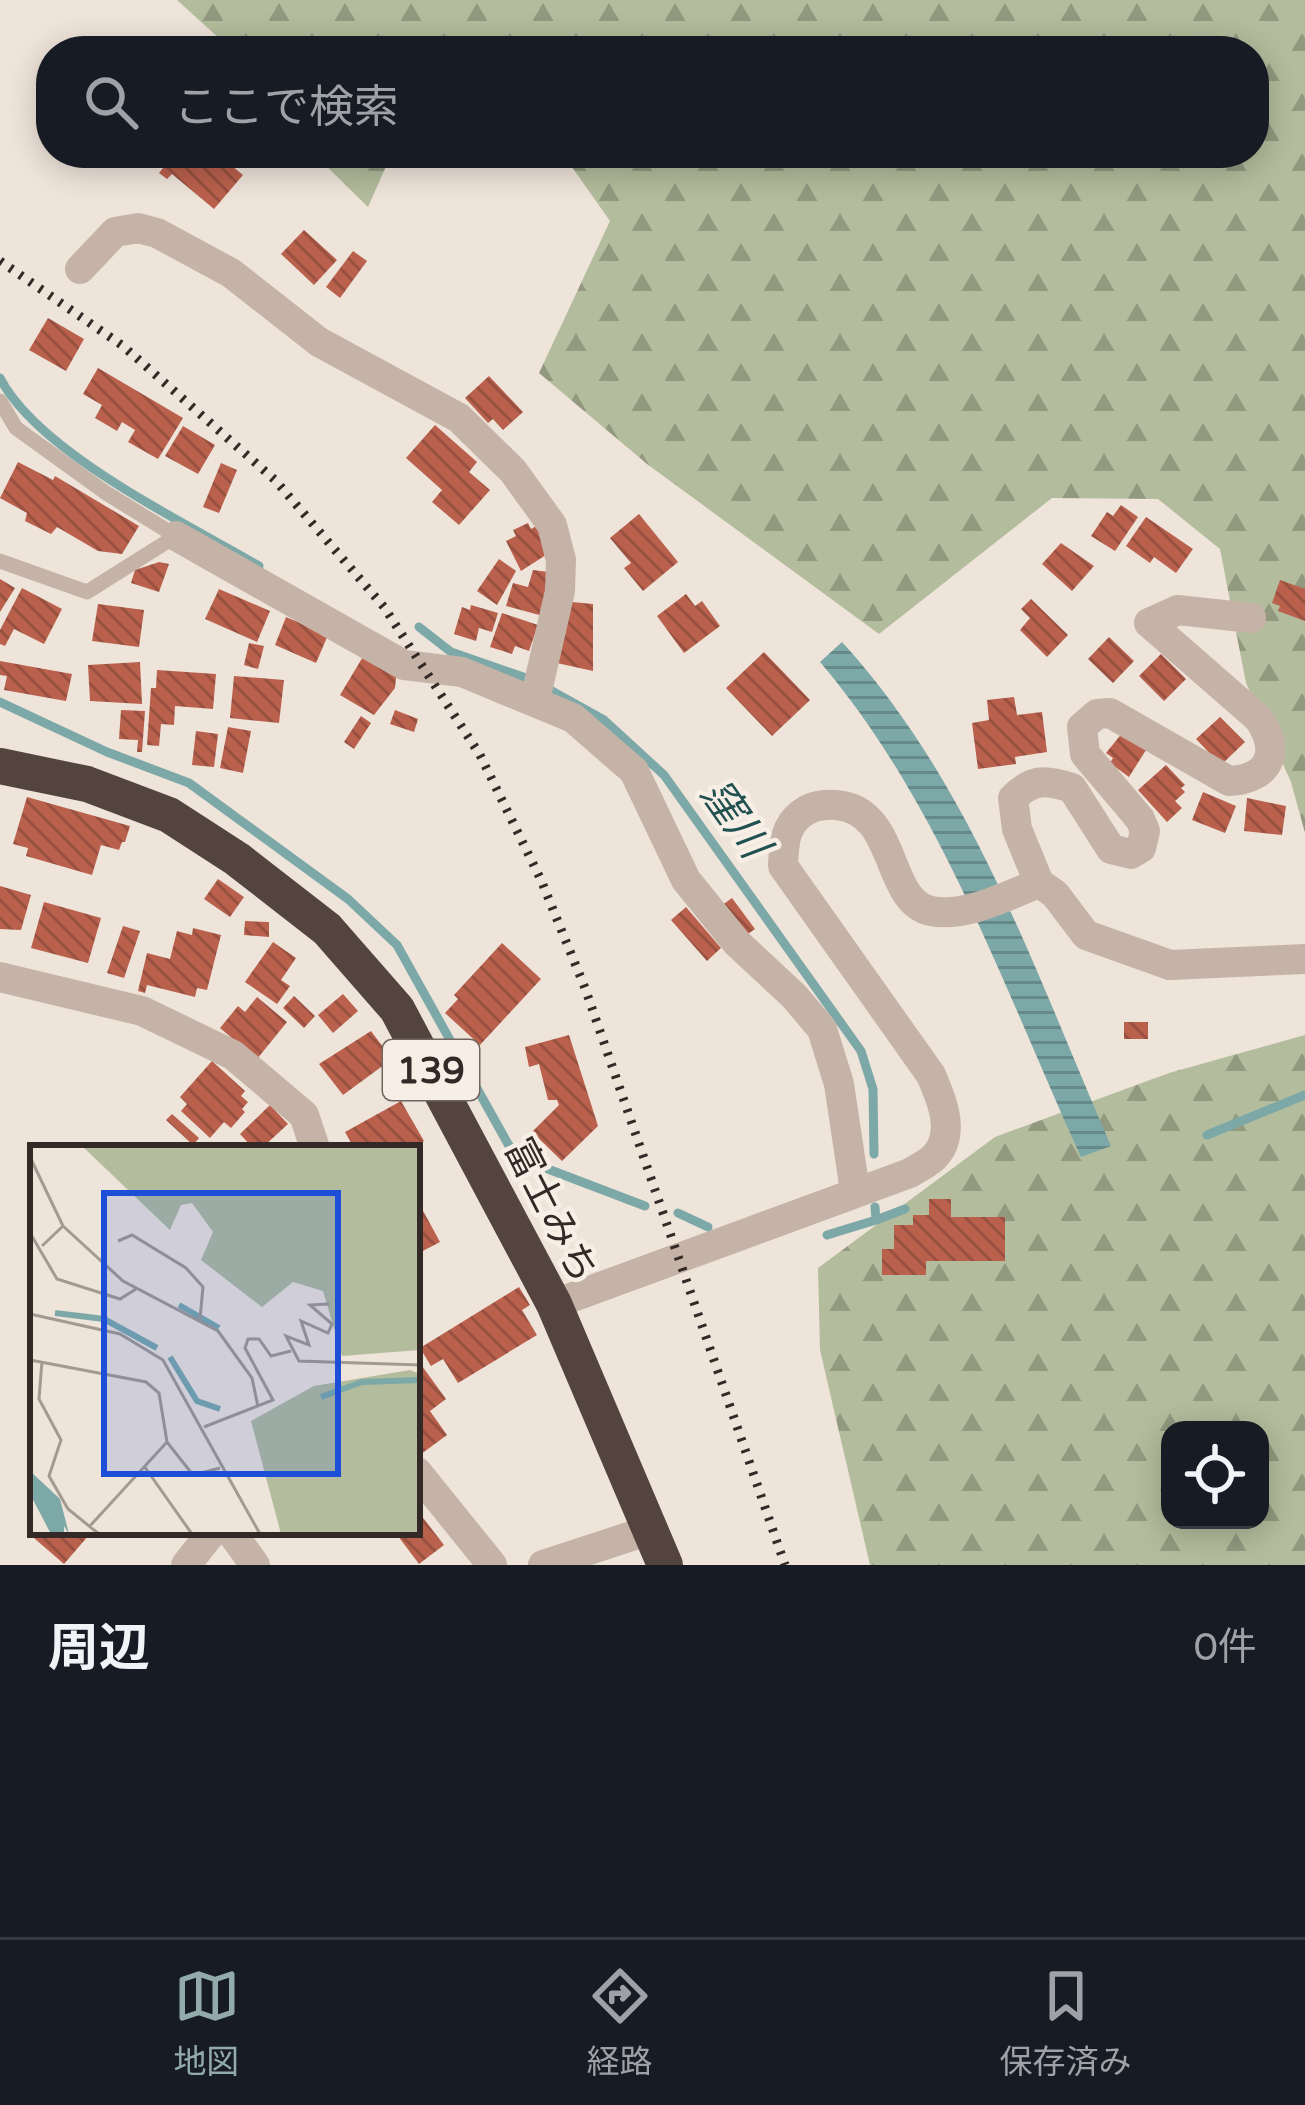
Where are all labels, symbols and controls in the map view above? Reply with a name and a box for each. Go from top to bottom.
search box [36,36,1269,168]
icon: search [78,69,144,135]
text: ここで検索 [174,81,399,135]
water label: 窪川 [690,770,782,871]
road number: 139 [383,1040,479,1100]
street label: 富士みち [494,1131,607,1291]
inset map [30,1145,420,1535]
map controls [1161,1421,1269,1529]
button: locate [1161,1421,1269,1529]
text: 周辺 [48,1618,150,1680]
text: 0件 [1194,1624,1257,1671]
tab: 地図 [174,1963,240,2083]
tab: 経路 [587,1963,653,2083]
tab: 保存済み [1000,1963,1132,2083]

